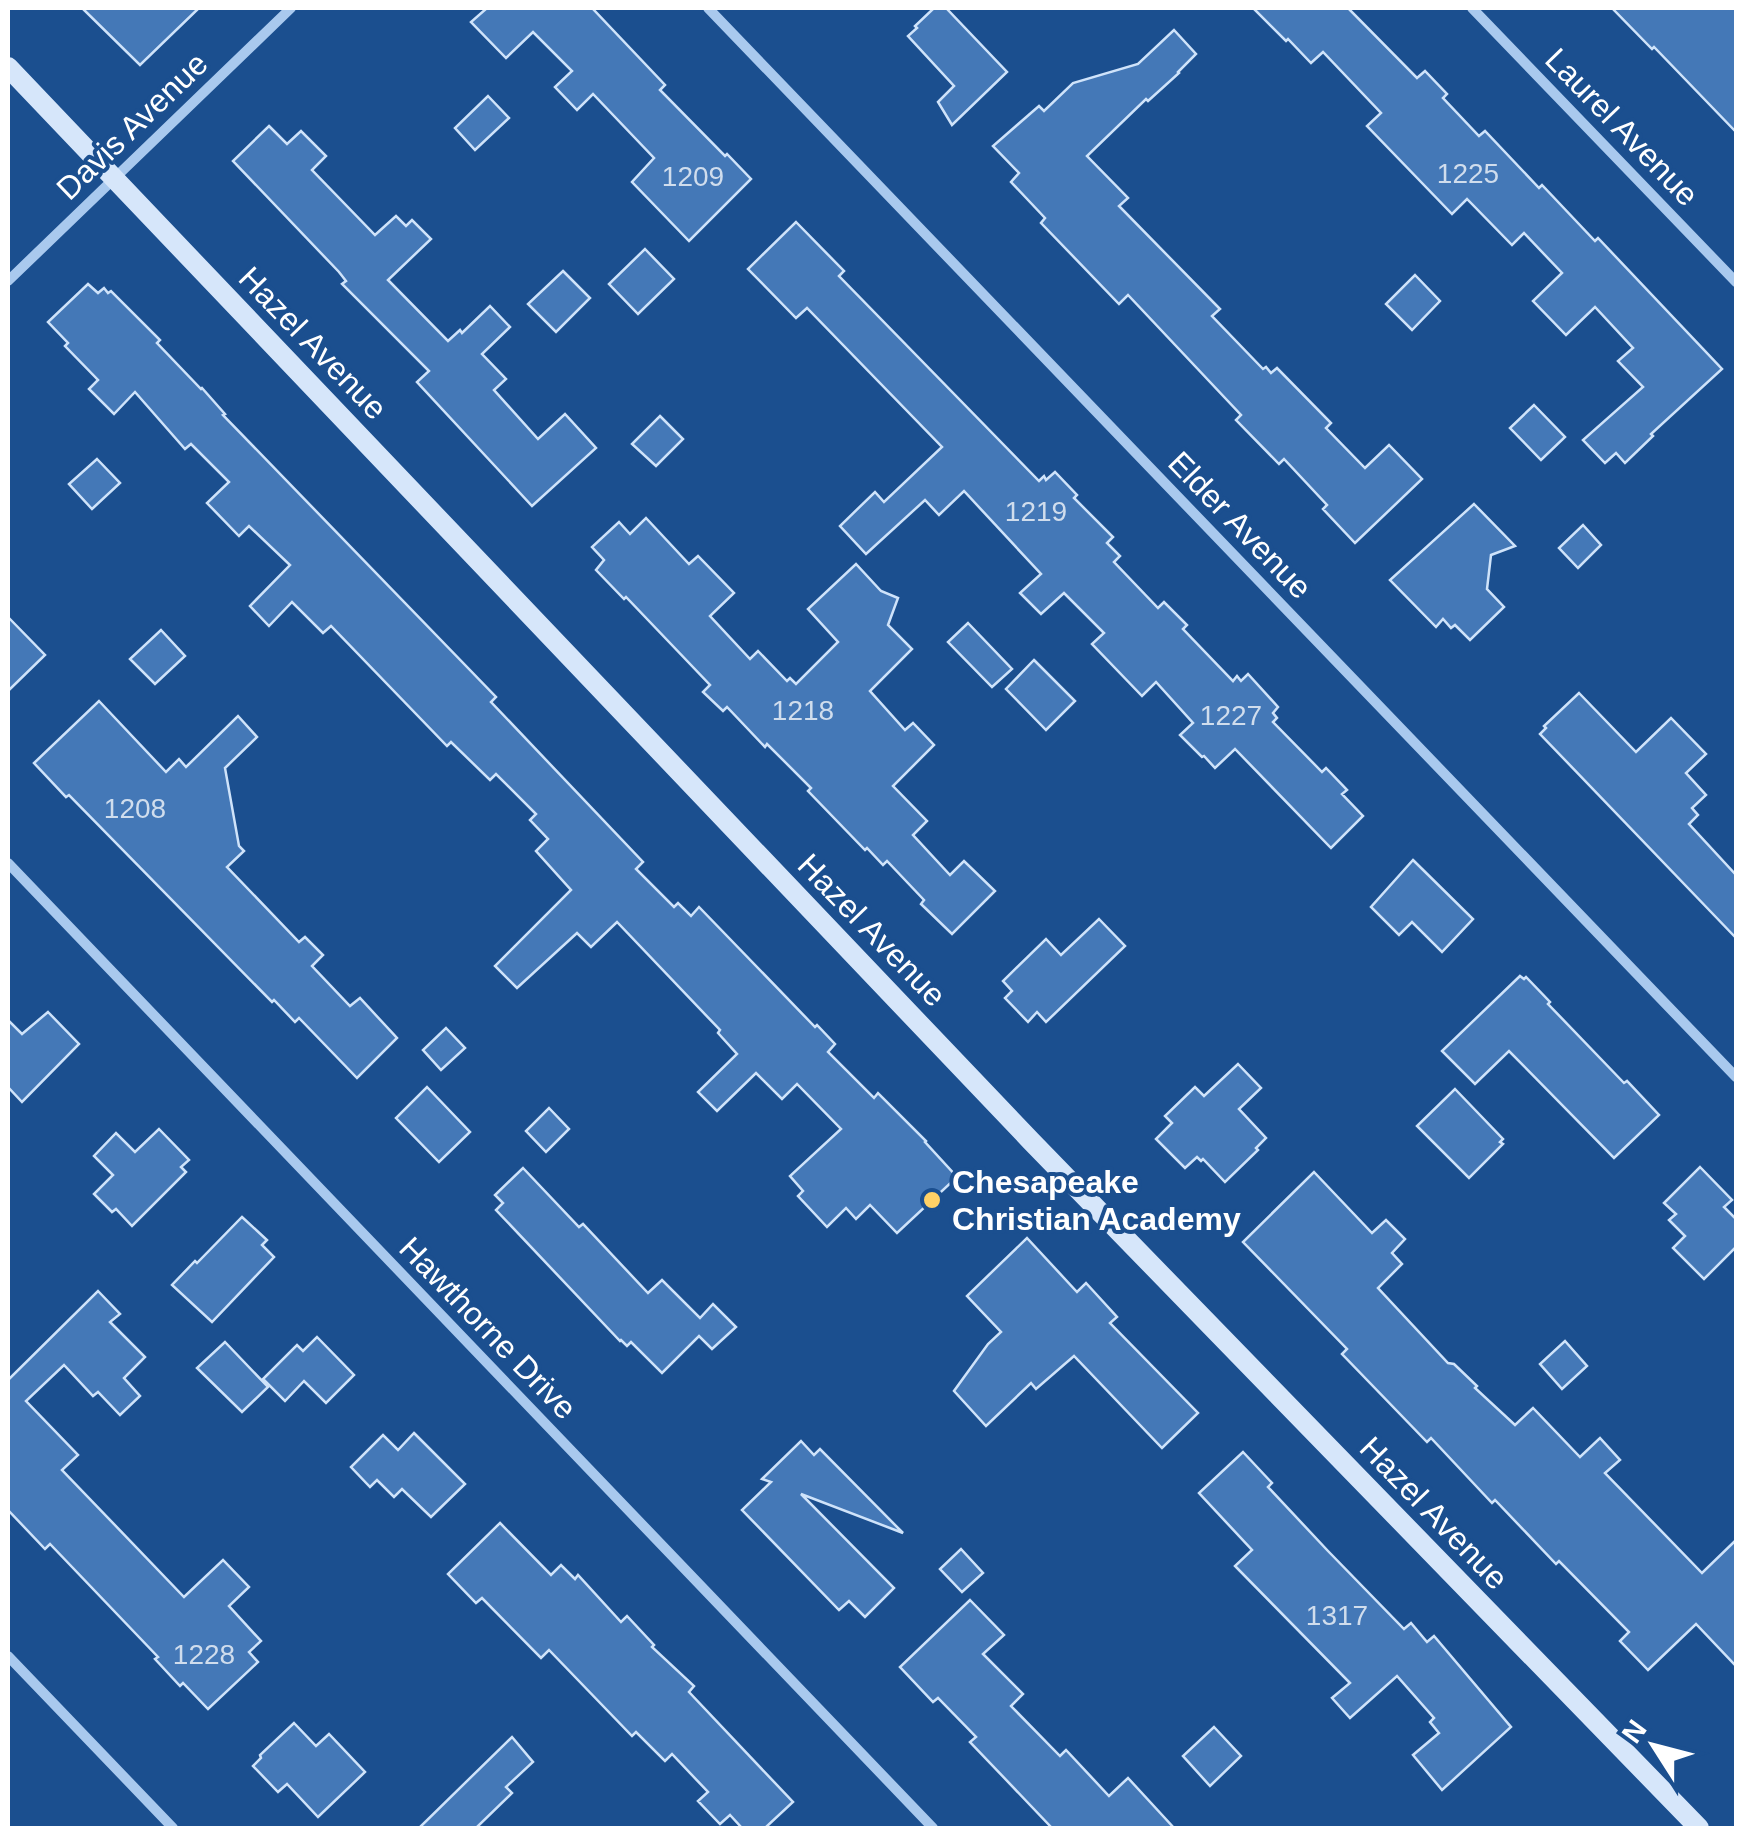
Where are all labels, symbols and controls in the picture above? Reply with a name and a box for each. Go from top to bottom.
street label: Laurel Avenue [1538,41,1706,213]
street label: Davis Avenue [49,45,215,207]
house number: 1225 [1437,158,1499,189]
house number: 1209 [662,161,724,192]
street label: Hazel Avenue [232,260,394,426]
street label: Elder Avenue [1161,444,1319,606]
house number: 1219 [1005,496,1067,527]
house number: 1218 [772,695,834,726]
house number: 1227 [1200,700,1262,731]
house number: 1208 [104,793,166,824]
street label: Hazel Avenue [791,847,953,1013]
place label: Chesapeake Christian Academy [952,1164,1241,1237]
marker: Chesapeake Christian Academy [921,1189,943,1211]
street label: Hawthorne Drive [392,1230,584,1426]
street label: Hazel Avenue [1353,1430,1515,1596]
house number: 1317 [1306,1600,1368,1631]
house number: 1228 [173,1639,235,1670]
north arrow [1604,1696,1704,1796]
text: N [1616,1714,1653,1749]

